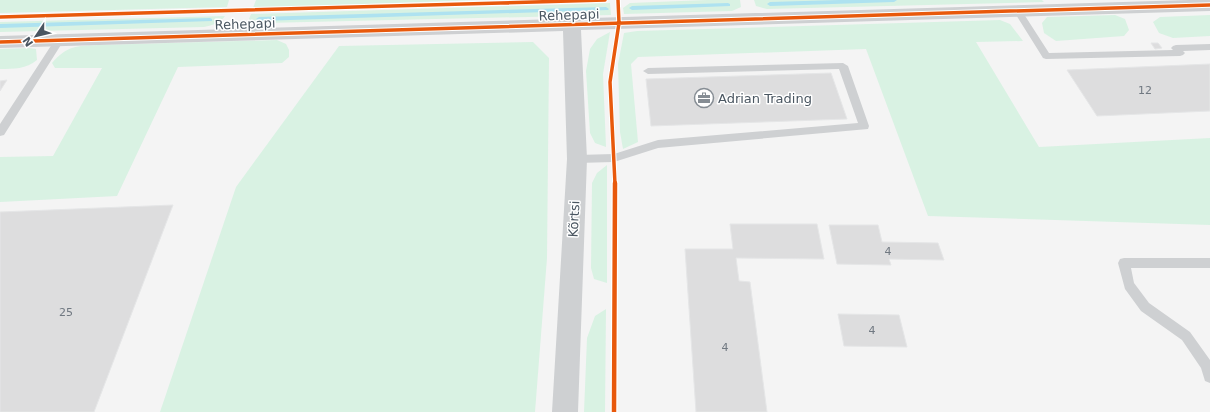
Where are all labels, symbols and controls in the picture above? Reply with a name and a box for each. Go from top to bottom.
street label: Rehepapi [538,6,600,24]
street label: Rehepapi [214,15,276,33]
north arrow [16,16,56,56]
text: N [20,34,36,49]
house number: 12 [1138,84,1152,97]
office icon: Adrian Trading [693,87,715,109]
place label: Adrian Trading [718,91,812,106]
street label: Kõrtsi [566,200,582,238]
house number: 4 [885,245,892,258]
house number: 25 [59,306,73,319]
house number: 4 [869,324,876,337]
house number: 4 [722,341,729,354]

